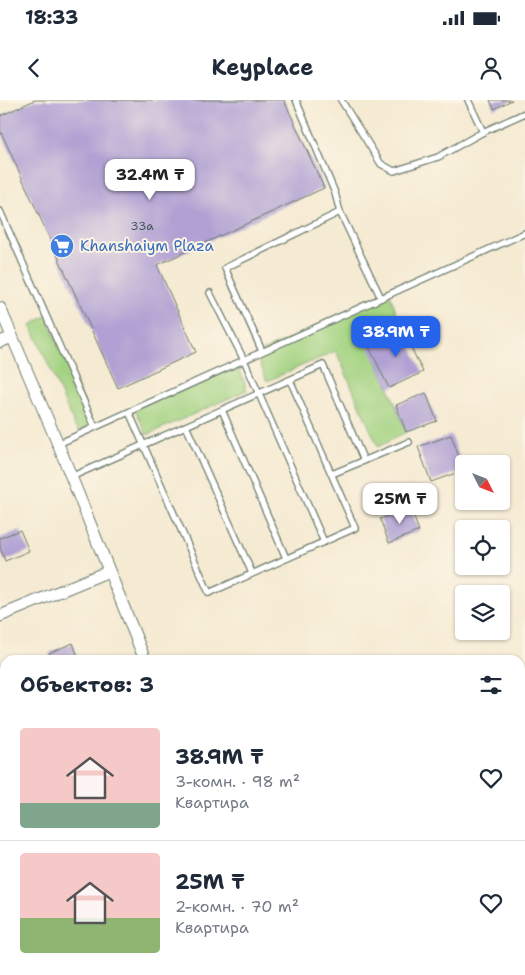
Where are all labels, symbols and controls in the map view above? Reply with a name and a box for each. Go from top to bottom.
text: 18:33 [25,5,78,30]
text: Keyplace [212,53,313,82]
icon: back [20,54,48,82]
icon: person [477,54,505,82]
pin: 32.4M ₸ [104,158,196,201]
text: 32.4M ₸ [116,164,184,185]
house number: 33а [130,218,154,234]
supermarket icon: Khanshaiym Plaza [49,233,75,259]
place label: Khanshaiym Plaza [80,236,214,256]
pin: 38.9M ₸ [350,316,442,358]
text: 38.9M ₸ [362,321,430,342]
north arrow [455,455,510,510]
map controls [455,455,510,640]
pin: 25M ₸ [365,482,435,525]
text: 25M ₸ [374,488,427,509]
button: locate [455,520,510,575]
button: layers [455,585,510,640]
text: Объектов: 3 [20,671,154,699]
icon: filters [477,671,505,699]
text: 38.9M ₸ [175,743,264,771]
icon: home [60,748,120,808]
icon: heart [477,764,505,792]
text: 3-комн. · 98 m² [175,771,300,792]
text: Квартира [175,792,249,813]
text: 25M ₸ [175,868,245,896]
icon: home [60,873,120,933]
icon: heart [477,889,505,917]
text: 2-комн. · 70 m² [175,896,299,917]
text: Квартира [175,917,249,938]

